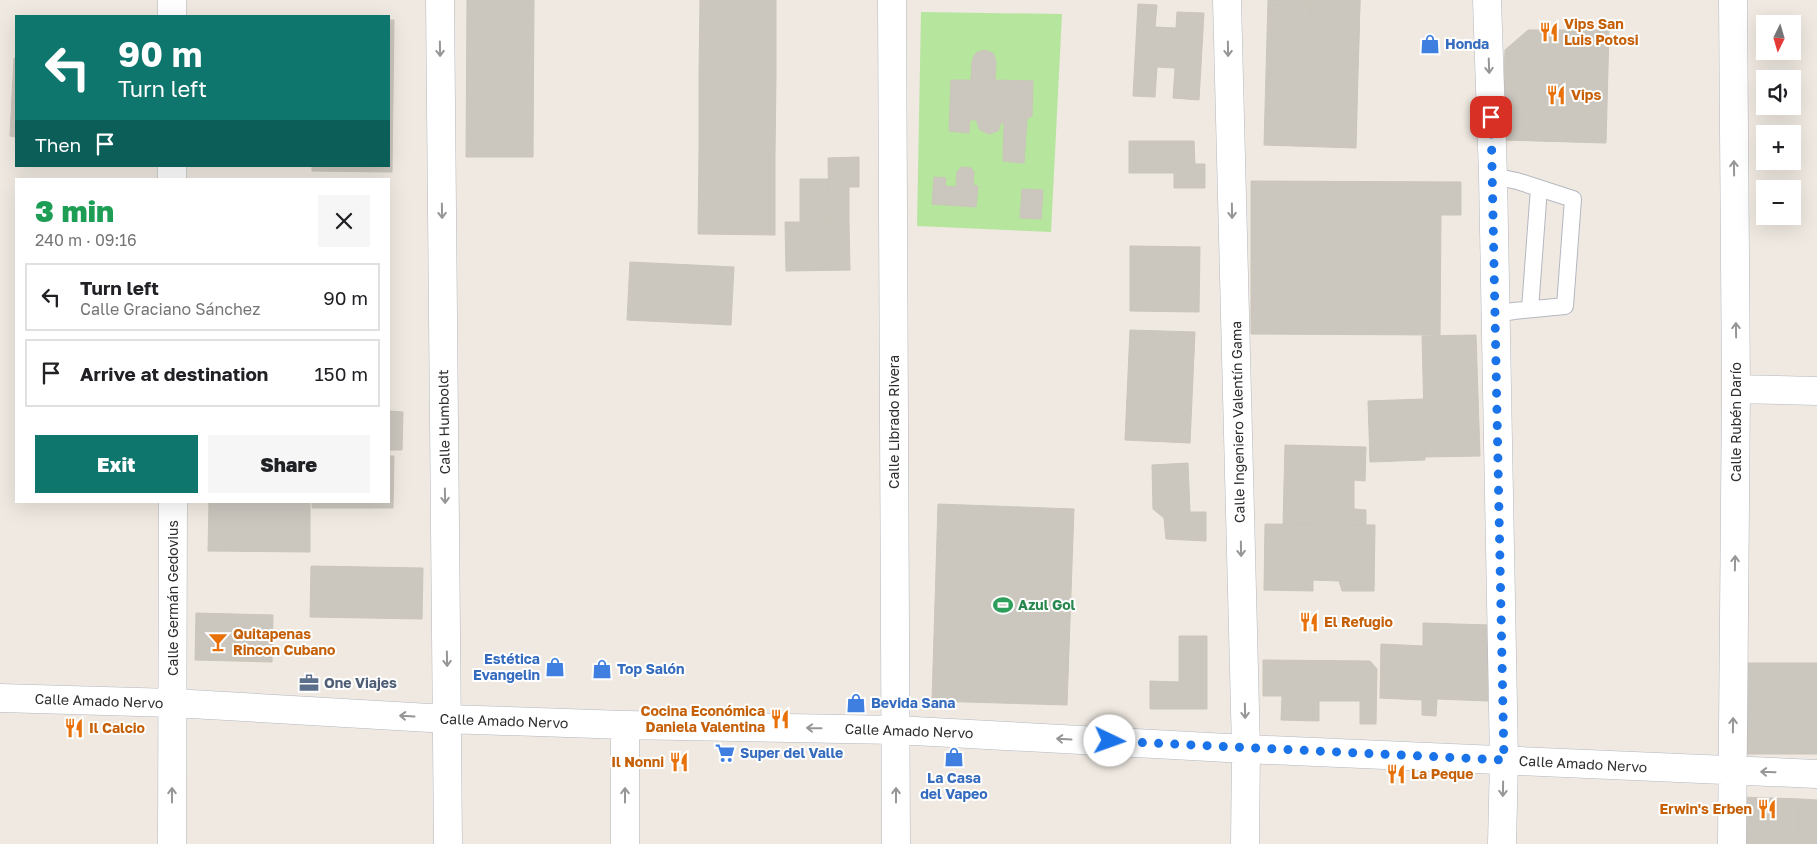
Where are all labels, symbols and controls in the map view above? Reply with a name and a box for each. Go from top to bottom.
place label: Vips San Luis Potosi [1564,15,1639,48]
north arrow [1756,15,1801,60]
map controls [1756,15,1801,225]
restaurant icon: Vips San Luis Potosi [1538,21,1560,43]
text: 90 m [118,33,202,75]
shop icon: Honda [1419,33,1441,55]
icon: left [35,35,100,100]
place label: Honda [1445,35,1489,52]
one-way arrow [436,40,445,56]
one-way arrow [1224,40,1233,56]
one-way arrow [1484,58,1494,74]
button: sound [1756,70,1801,115]
text: Turn left [118,75,207,102]
restaurant icon: Vips [1545,84,1567,106]
place label: Vips [1571,86,1601,103]
pin [1470,96,1512,138]
icon: arrive [1477,103,1505,131]
button: + [1756,125,1801,170]
icon: arrive [91,130,119,158]
text: Then [35,133,81,156]
one-way arrow [1729,160,1739,176]
button: − [1756,180,1801,225]
text: 3 min [35,193,114,229]
button: close [318,195,370,247]
one-way arrow [437,202,447,219]
one-way arrow [1228,203,1237,219]
text: 240 m · 09:16 [35,230,137,250]
text: Turn left [80,276,159,299]
icon: left [37,283,65,311]
text: 90 m [323,286,368,309]
text: Calle Graciano Sánchez [80,299,260,319]
street label: Calle Ingeniero Valentín Gama [1227,321,1248,523]
one-way arrow [1731,323,1741,339]
street label: Calle Librado Rivera [885,355,902,489]
icon: arrive [37,359,65,387]
text: Arrive at destination [80,362,268,385]
text: 150 m [314,362,368,385]
street label: Calle Rubén Darío [1727,362,1744,482]
street label: Calle Humboldt [434,369,453,475]
button: Exit [35,435,198,493]
button: Share [208,435,370,493]
one-way arrow [440,488,450,504]
street label: Calle Germán Gedovius [164,520,181,676]
one-way arrow [1236,540,1245,556]
one-way arrow [1730,555,1740,572]
sports icon: Azul Gol [992,594,1014,616]
place label: Azul Gol [1018,596,1076,613]
restaurant icon: El Refugio [1298,611,1320,633]
place label: El Refugio [1324,613,1393,630]
place label: Quitapenas Rincon Cubano [233,625,335,658]
bar icon: Quitapenas Rincon Cubano [207,631,229,653]
one-way arrow [442,650,452,666]
place label: Estética Evangelin [473,650,540,683]
shop icon: Estética Evangelin [544,656,566,678]
shop icon: Top Salón [591,658,613,680]
place label: Top Salón [617,660,684,677]
office icon: One Viajes [298,672,320,694]
place label: One Viajes [324,674,397,691]
street label: Calle Amado Nervo [34,690,164,711]
shop icon: Bevida Sana [845,692,867,714]
place label: Bevida Sana [871,694,955,711]
place label: Cocina Económica Daniela Valentina [640,702,765,735]
one-way arrow [1240,703,1249,719]
restaurant icon: Cocina Económica Daniela Valentina [769,708,791,730]
street label: Calle Amado Nervo [439,710,569,731]
one-way arrow [399,712,415,721]
position arrow [1083,714,1135,766]
restaurant icon: Il Calcio [63,717,85,739]
one-way arrow [1728,718,1738,734]
place label: Il Calcio [89,719,145,736]
street label: Calle Amado Nervo [844,720,974,741]
one-way arrow [807,723,823,733]
one-way arrow [1056,734,1072,743]
supermarket icon: Super del Valle [714,742,736,764]
place label: Super del Valle [740,744,843,761]
shop icon: La Casa del Vapeo [943,746,965,768]
restaurant icon: Il Nonni [668,751,690,773]
street label: Calle Amado Nervo [1518,752,1648,775]
place label: Il Nonni [611,753,664,770]
restaurant icon: La Peque [1385,763,1407,785]
place label: La Peque [1411,765,1473,782]
one-way arrow [1761,767,1777,777]
place label: La Casa del Vapeo [920,769,988,802]
one-way arrow [1498,780,1508,796]
one-way arrow [167,788,177,804]
one-way arrow [620,788,630,804]
one-way arrow [891,788,901,804]
restaurant icon: Erwin's Erben [1756,798,1778,820]
place label: Erwin's Erben [1659,800,1752,817]

